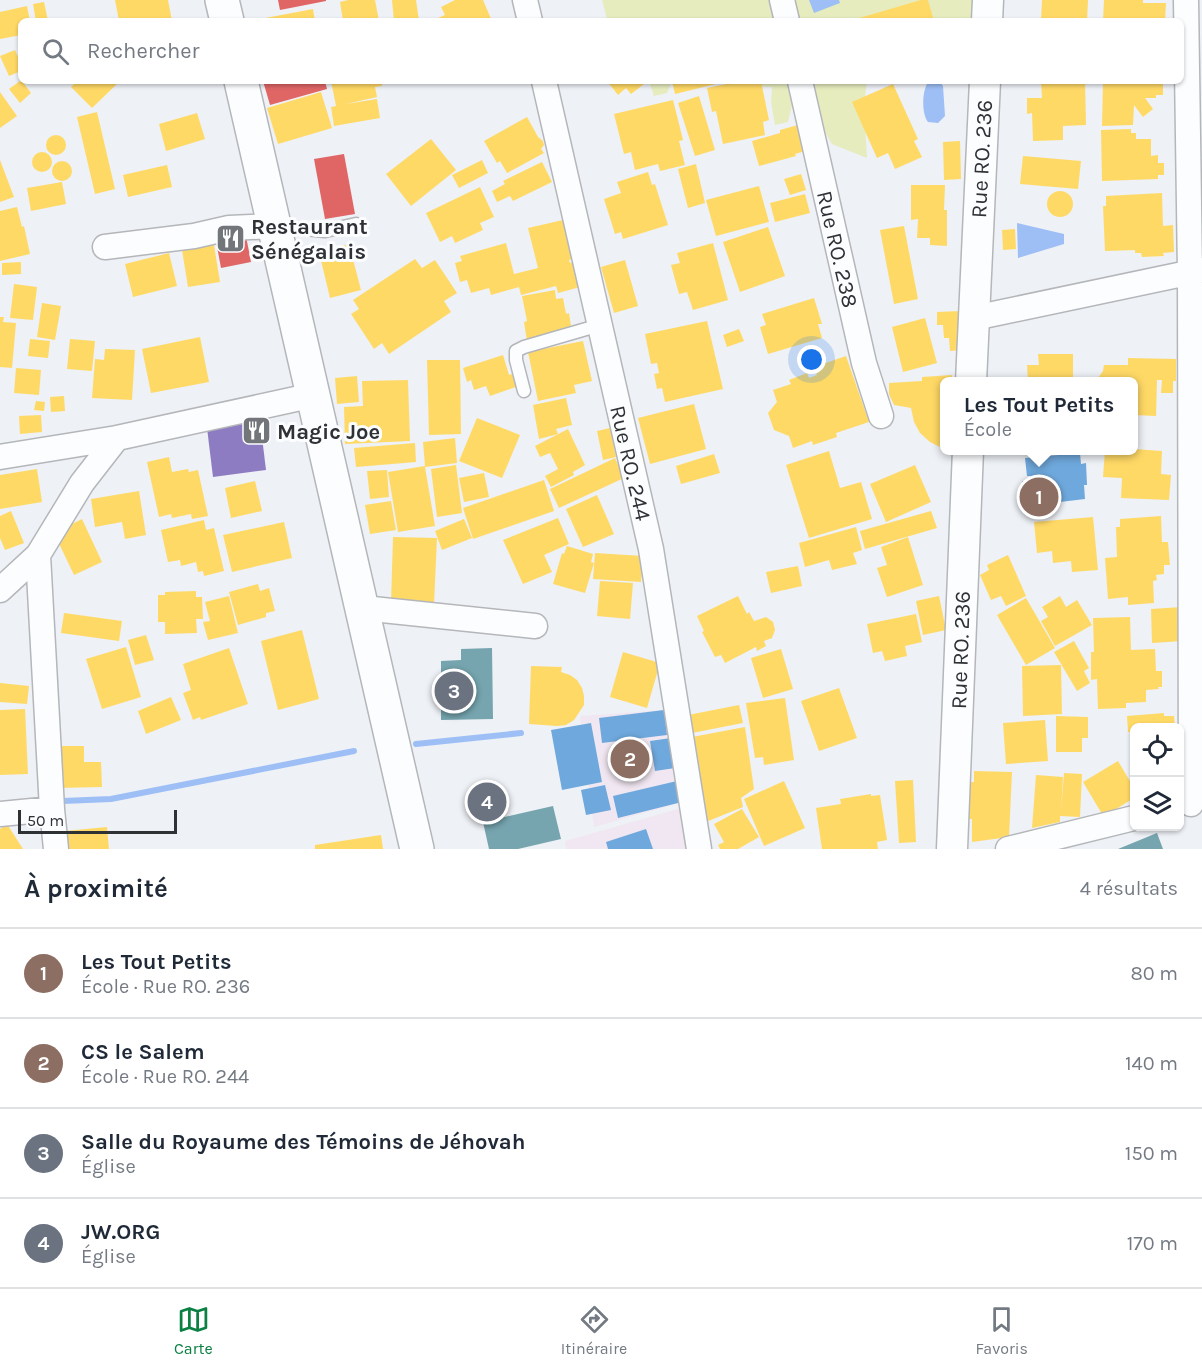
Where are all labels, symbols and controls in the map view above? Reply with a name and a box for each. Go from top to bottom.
search box [18,18,1184,84]
icon: search [39,35,72,68]
text: Rechercher [87,38,200,64]
street label: Rue RO. 236 [966,99,998,219]
street label: Rue RO. 238 [811,188,863,310]
place label: Restaurant Sénégalais [251,214,368,265]
restaurant icon: Restaurant Sénégalais [214,223,246,255]
your location [797,345,826,374]
popup [940,377,1138,455]
text: Les Tout Petits [964,392,1114,418]
street label: Rue RO. 244 [604,403,656,523]
restaurant icon: Magic Joe [240,415,272,447]
text: École [964,418,1012,441]
place label: Magic Joe [277,419,380,445]
pin: 1 [1020,474,1058,520]
street label: Rue RO. 236 [946,590,976,710]
pin: 3 [434,668,474,714]
map controls [1130,723,1184,831]
button: locate [1130,723,1184,777]
pin: 2 [610,736,650,782]
button: layers [1130,777,1184,831]
pin: 4 [468,780,506,824]
scale bar [18,807,177,834]
text: 50 m [27,811,64,830]
text: À proximité [24,873,168,904]
text: 4 résultats [1080,877,1178,900]
text: Les Tout Petits [81,949,232,975]
text: 1 [40,962,47,985]
text: 80 m [1130,962,1178,985]
text: École · Rue RO. 236 [81,975,250,998]
text: CS le Salem [81,1039,205,1065]
text: 2 [37,1052,50,1075]
text: 140 m [1125,1052,1178,1075]
text: École · Rue RO. 244 [81,1065,249,1088]
text: Salle du Royaume des Témoins de Jéhovah [81,1129,525,1155]
text: 3 [37,1142,50,1165]
text: 150 m [1125,1142,1178,1165]
text: Église [81,1155,136,1178]
text: JW.ORG [81,1219,160,1245]
text: 4 [38,1232,49,1255]
text: 170 m [1127,1232,1178,1255]
text: Église [81,1245,136,1268]
tab: Carte [174,1303,213,1358]
tab: Itinéraire [561,1303,627,1358]
tab: Favoris [975,1303,1028,1358]

